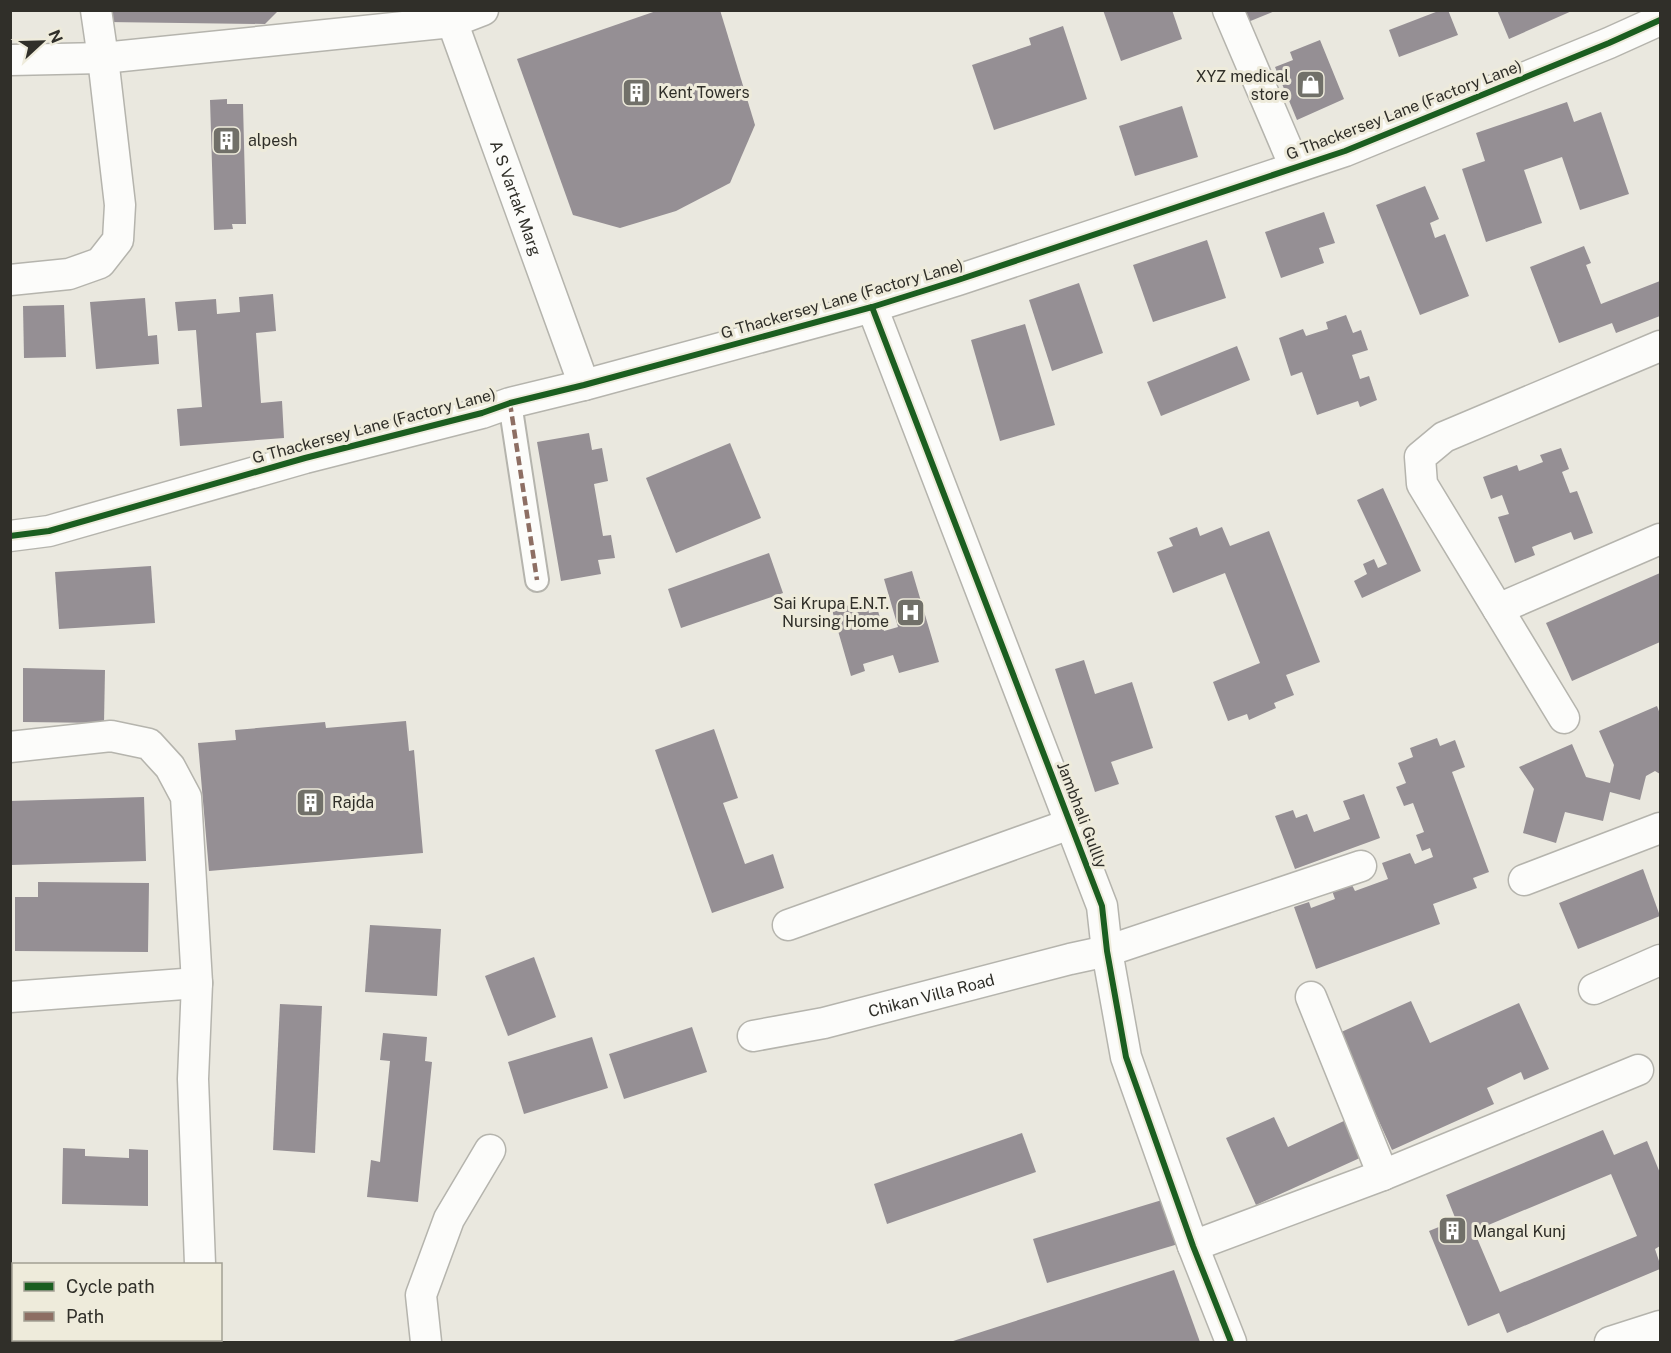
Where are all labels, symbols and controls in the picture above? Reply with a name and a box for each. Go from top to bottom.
north arrow [12,12,72,72]
text: N [44,27,67,46]
street label: G Thackersey Lane (Factory Lane) [1283,56,1525,164]
place label: XYZ medical store [1196,67,1289,104]
shop icon: XYZ medical store [1294,69,1326,101]
building icon: Kent Towers [621,76,653,108]
place label: Kent Towers [658,83,750,102]
building icon: alpesh [211,124,243,156]
place label: alpesh [248,131,297,150]
street label: A S Vartak Marg [487,138,546,258]
street label: G Thackersey Lane (Factory Lane) [719,255,965,343]
street label: G Thackersey Lane (Factory Lane) [250,384,498,468]
place label: Sai Krupa E.N.T. Nursing Home [773,594,889,631]
hospital icon: Sai Krupa E.N.T. Nursing Home [894,596,926,628]
street label: Jambhali Gullly [1053,759,1111,871]
building icon: Rajda [295,786,327,818]
place label: Rajda [332,793,374,812]
street label: Chikan Villa Road [866,970,996,1021]
building icon: Mangal Kunj [1436,1215,1468,1247]
place label: Mangal Kunj [1473,1222,1566,1241]
legend [12,1263,222,1341]
text: Cycle path [66,1276,155,1297]
text: Path [66,1306,104,1327]

